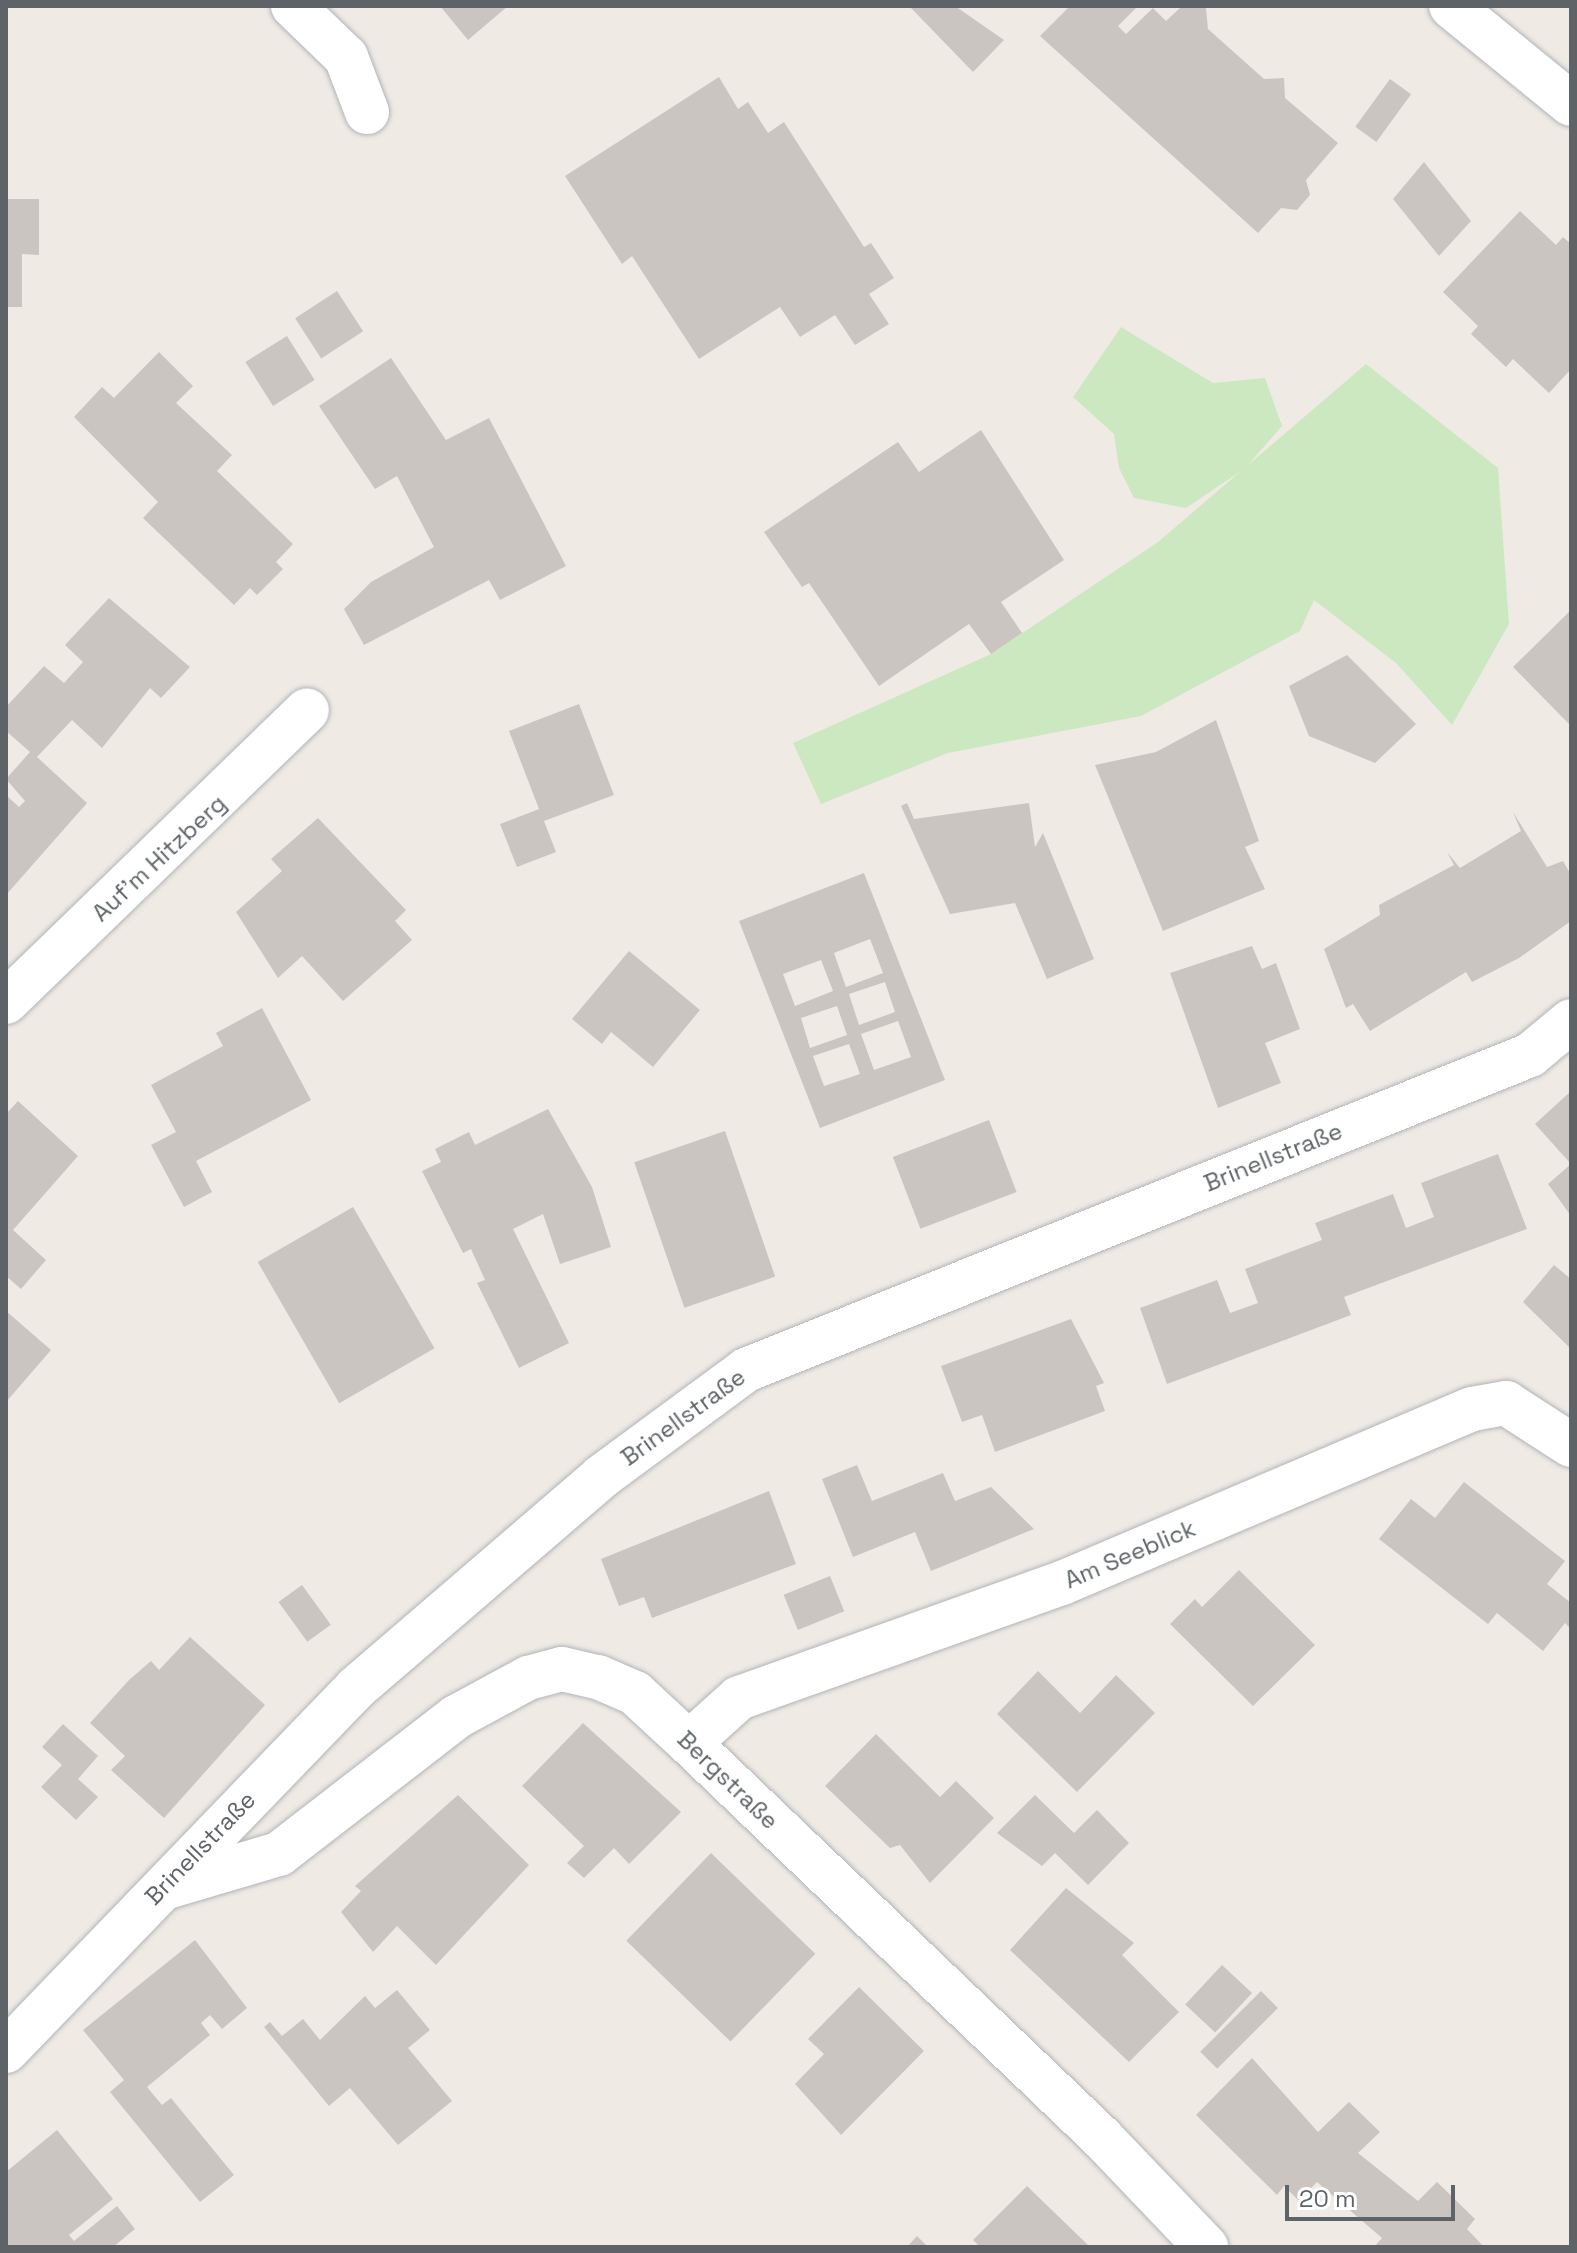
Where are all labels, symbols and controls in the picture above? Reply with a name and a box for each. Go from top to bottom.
street label: Auf'm Hitzberg [86,789,232,927]
street label: Brinellstraße [1200,1116,1346,1198]
street label: Brinellstraße [615,1362,751,1472]
street label: Am Seeblick [1060,1513,1200,1595]
street label: Bergstraße [672,1725,784,1835]
street label: Brinellstraße [139,1785,261,1911]
scale bar [1289,2169,1459,2219]
text: 20 m [1299,2183,1356,2214]

